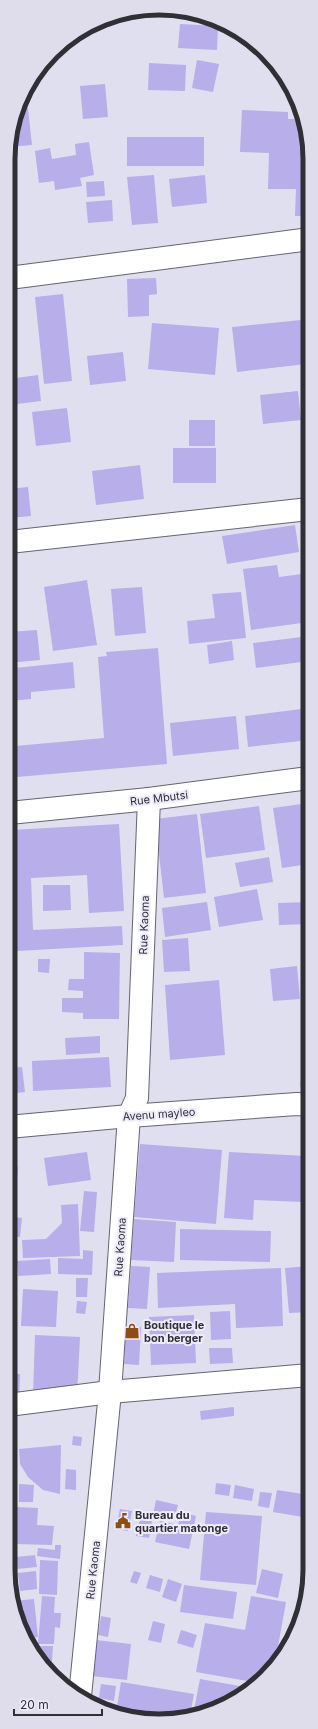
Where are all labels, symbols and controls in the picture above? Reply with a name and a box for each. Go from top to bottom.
street label: Rue Mbutsi [129,788,189,808]
street label: Rue Kaoma [136,895,152,955]
street label: Avenu mayleo [122,1104,196,1124]
street label: Rue Kaoma [111,1217,129,1277]
place label: Boutique le bon berger [144,1318,205,1345]
shop icon: Boutique le bon berger [123,1322,141,1340]
place label: Bureau du quartier matonge [135,1508,228,1535]
public building icon: Bureau du quartier matonge [114,1512,132,1530]
street label: Rue Kaoma [83,1540,103,1600]
scale bar [14,1691,102,1717]
text: 20 m [20,1697,49,1712]

